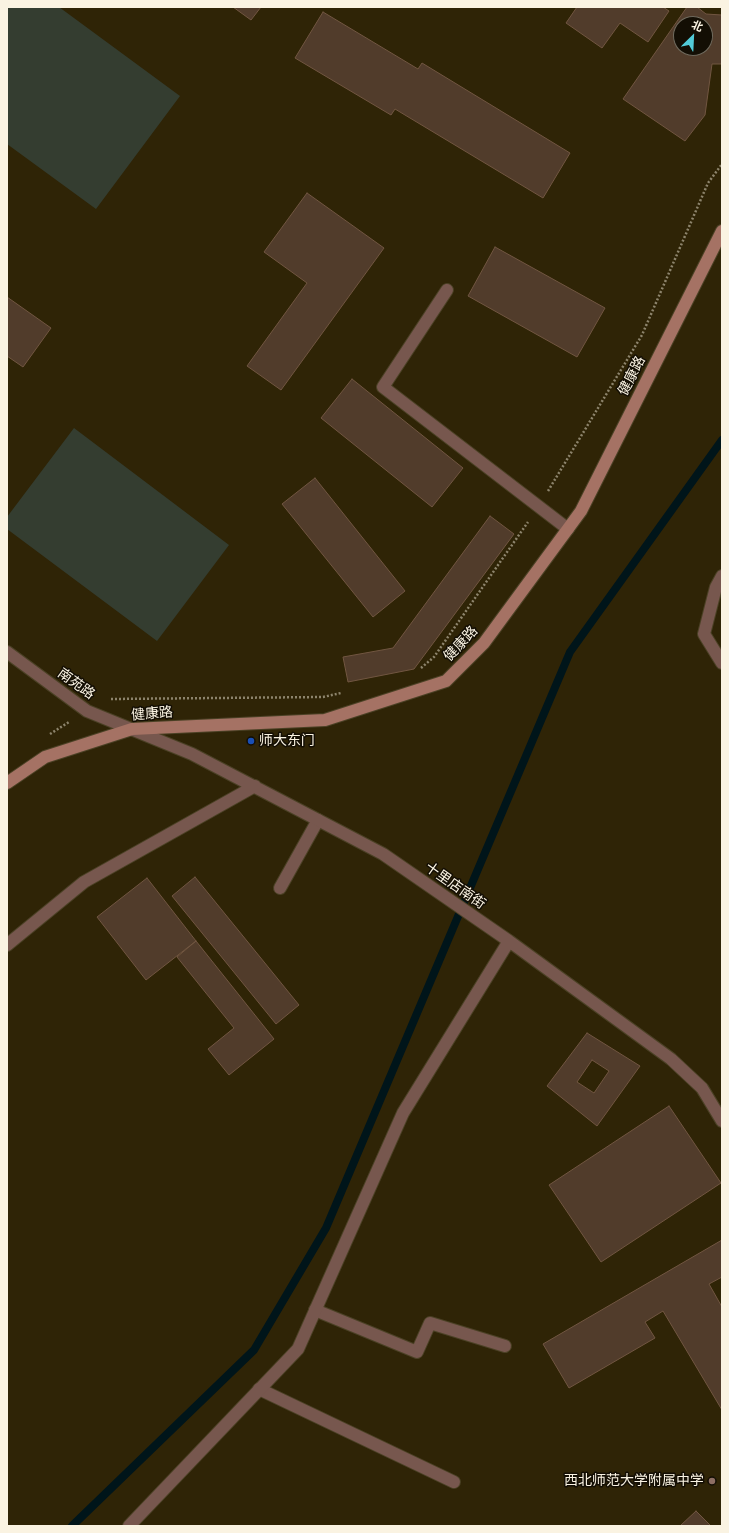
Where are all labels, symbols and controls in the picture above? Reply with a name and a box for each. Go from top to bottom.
north arrow [673,16,713,56]
text: 北 [690,17,705,35]
street label: 健康路 [615,353,649,399]
street label: 健康路 [441,623,481,665]
street label: 南苑路 [54,665,98,703]
street label: 健康路 [130,704,174,724]
place label: 师大东门 [259,733,315,749]
marker: 师大东门 [246,736,256,746]
street label: 十里店南街 [422,859,488,913]
place label: 西北师范大学附属中学 [564,1473,704,1489]
marker: 西北师范大学附属中学 [707,1476,717,1486]

